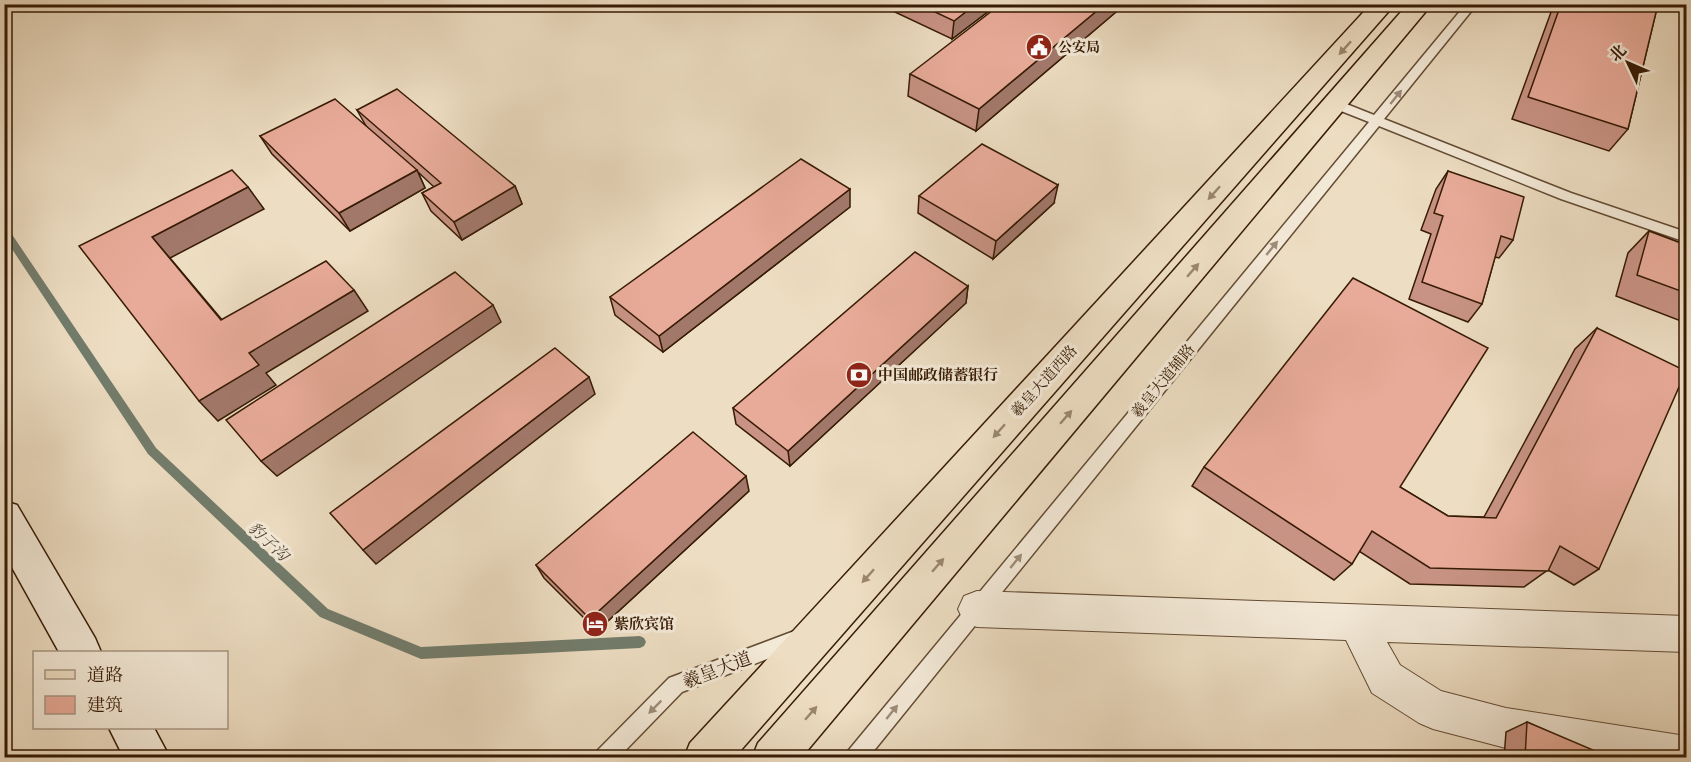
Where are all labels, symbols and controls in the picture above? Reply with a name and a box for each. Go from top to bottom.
public building icon: 公安局 [1024,32,1054,62]
north arrow [1598,33,1658,93]
place label: 公安局 [1058,38,1100,56]
one-way arrow [1339,40,1352,55]
text: 北 [1604,40,1630,65]
one-way arrow [1389,89,1402,105]
one-way arrow [1208,185,1221,200]
one-way arrow [1266,240,1279,256]
one-way arrow [1186,263,1199,278]
street label: 羲皇大道辅路 [1127,340,1198,422]
street label: 羲皇大道西路 [1006,341,1081,420]
bank icon: 中国邮政储蓄银行 [844,360,874,390]
place label: 中国邮政储蓄银行 [878,365,998,384]
one-way arrow [1059,410,1072,425]
one-way arrow [993,423,1006,438]
water label: 豹子沟 [245,517,296,567]
one-way arrow [1009,554,1021,569]
one-way arrow [932,557,945,573]
one-way arrow [862,569,876,583]
hotel icon: 紫欣宾馆 [580,609,610,639]
place label: 紫欣宾馆 [614,614,674,633]
street label: 羲皇大道 [679,647,755,693]
legend [33,651,228,729]
text: 道路 [87,664,123,686]
text: 建筑 [87,694,123,716]
one-way arrow [647,700,662,714]
one-way arrow [885,705,898,720]
one-way arrow [804,706,817,721]

